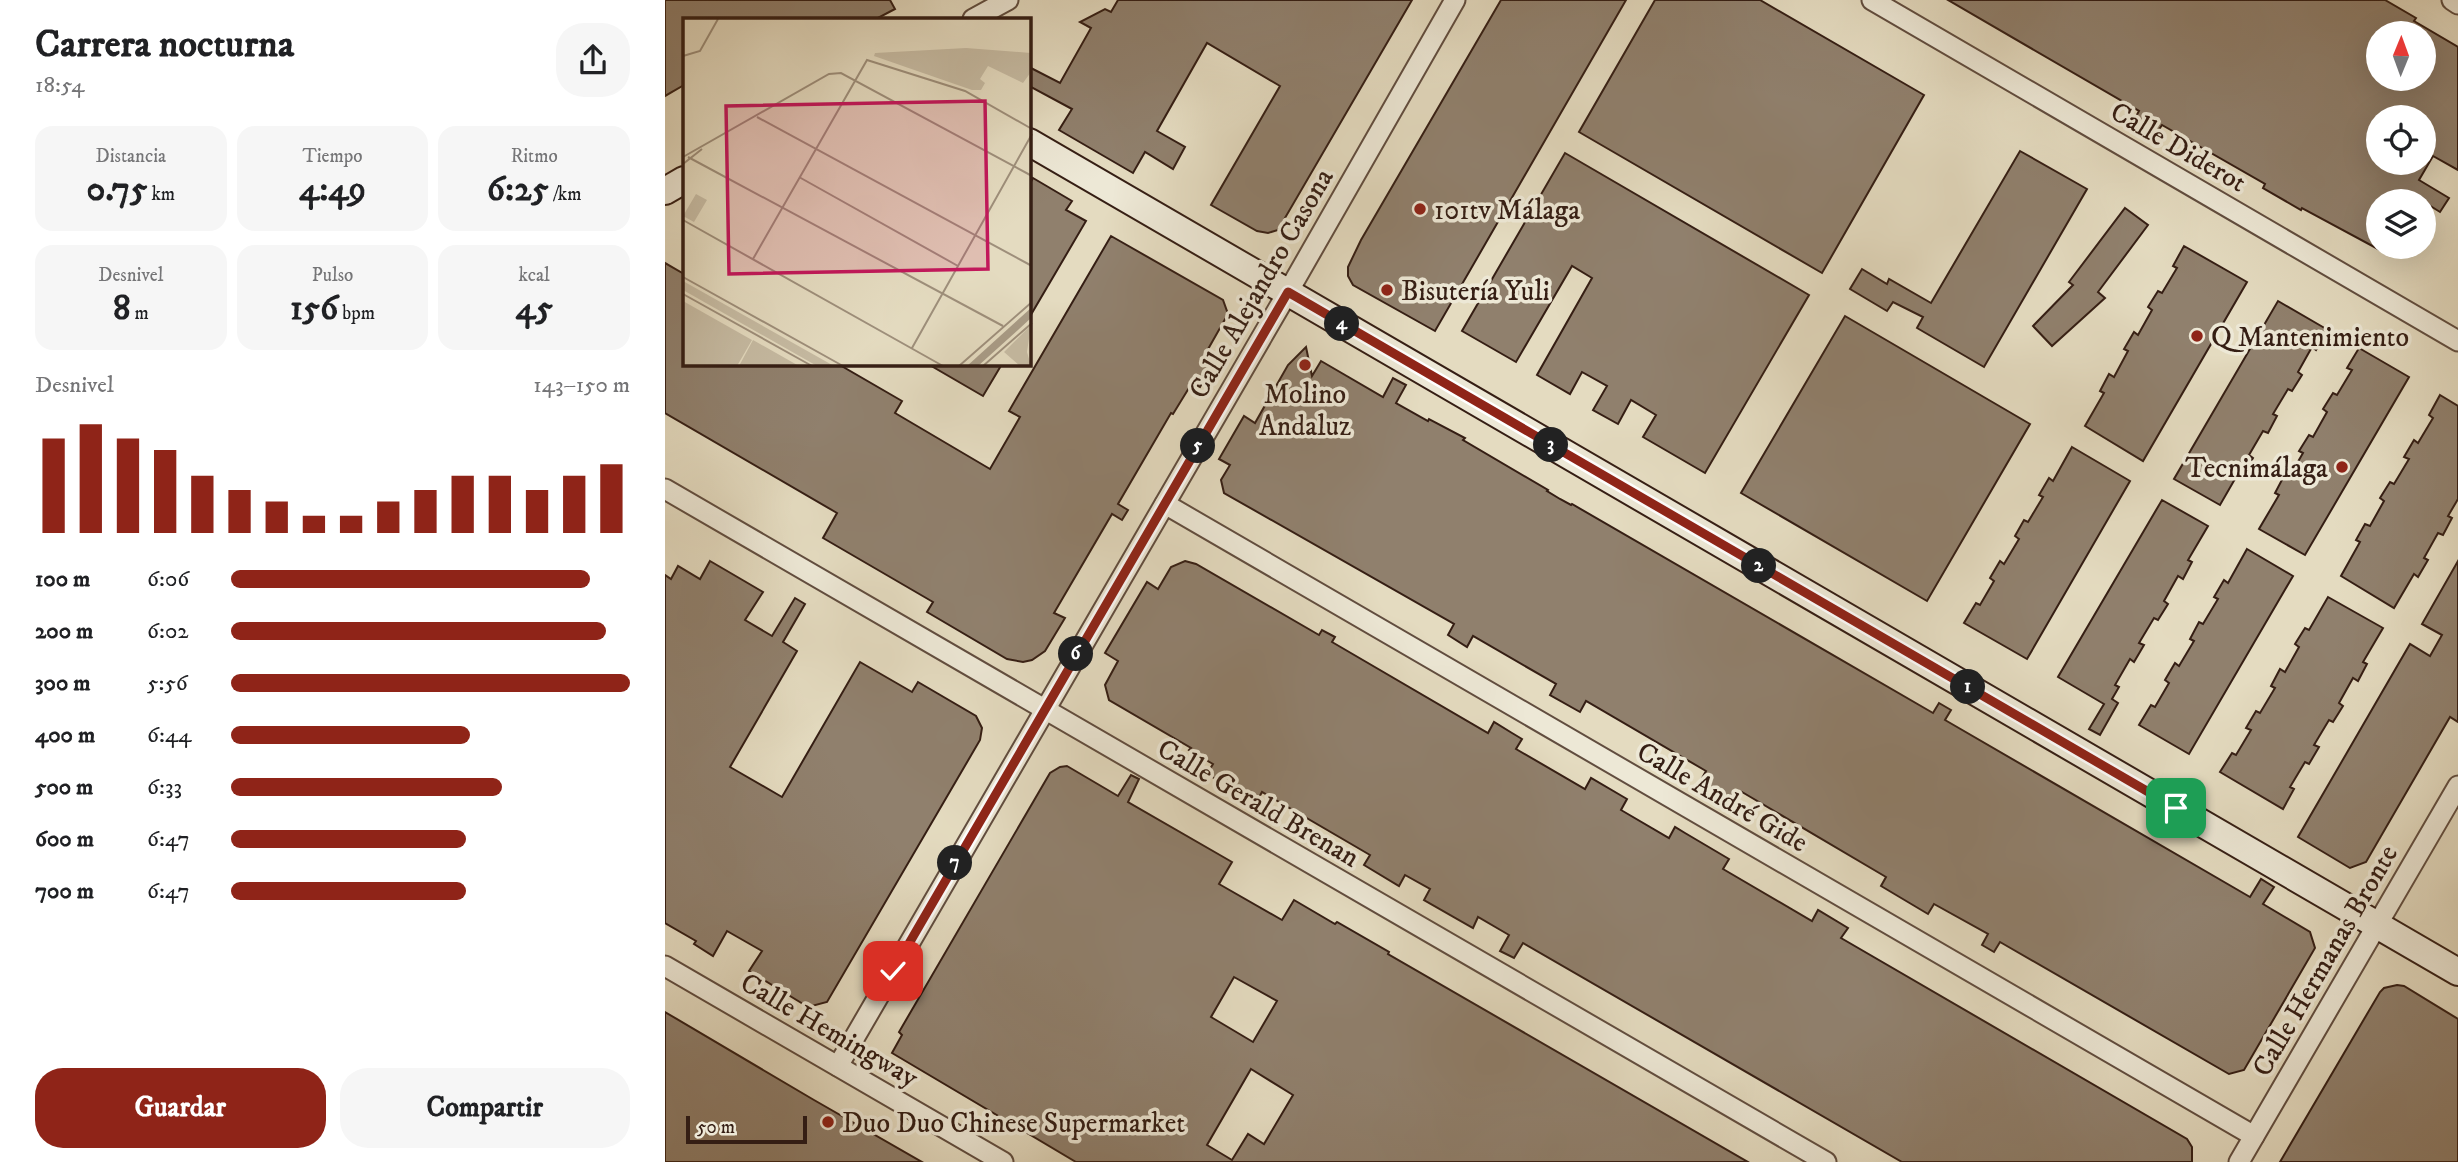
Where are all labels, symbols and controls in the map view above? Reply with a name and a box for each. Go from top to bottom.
inset map [683,18,1031,366]
text: Carrera nocturna [35,21,294,69]
north arrow [2366,21,2436,91]
map controls [2366,21,2436,259]
button: share [556,23,630,97]
text: 18:54 [35,71,84,100]
street label: Calle Diderot [2104,94,2253,200]
button: locate [2366,105,2436,175]
text: Distancia [96,145,166,168]
text: Tiempo [302,145,363,168]
text: Ritmo [511,145,558,168]
street label: Calle Alejandro Casona [1181,162,1341,405]
text: 0.75 [87,168,147,212]
text: 4:49 [299,168,366,212]
text: 6:25 [487,168,549,212]
text: km [147,183,175,206]
text: /km [549,183,582,206]
button: layers [2366,189,2436,259]
place label: 101tv Málaga [1434,193,1580,228]
marker: 101tv Málaga [1412,201,1428,217]
text: Desnivel [98,264,163,287]
text: Pulso [312,264,353,287]
text: kcal [519,264,550,287]
place label: Bisutería Yuli [1401,274,1550,309]
marker: Bisutería Yuli [1379,282,1395,298]
text: 8 [113,287,130,331]
text: 156 [290,287,338,331]
text: 45 [516,287,553,331]
text: m [130,302,149,325]
text: bpm [338,302,375,325]
pin: 4 [1325,306,1359,342]
text: 4 [1336,312,1347,335]
place label: Q Mantenimiento [2211,320,2409,355]
marker: Q Mantenimiento [2189,328,2205,344]
marker: Molino Andaluz [1297,357,1313,373]
text: Desnivel [35,371,114,400]
text: 143–150 m [533,371,630,400]
place label: Molino Andaluz [1259,377,1351,444]
pin: 5 [1181,428,1215,464]
pin: 3 [1533,428,1568,462]
text: 3 [1547,433,1554,456]
text: 5 [1193,434,1202,457]
place label: Tecnimálaga [2185,451,2328,486]
marker: Tecnimálaga [2334,459,2350,475]
pin: 2 [1741,548,1777,584]
text: 2 [1754,554,1763,577]
text: 100 m [35,565,90,594]
text: 6:06 [147,565,189,594]
text: 200 m [35,617,93,646]
text: 6:02 [147,617,189,646]
pin: 6 [1059,636,1093,672]
text: 6 [1071,642,1080,665]
text: 300 m [35,669,91,698]
text: 5:56 [147,669,188,698]
pin: 1 [1951,670,1985,704]
text: 1 [1964,675,1971,698]
text: 400 m [35,721,95,750]
text: 6:44 [147,721,191,750]
street label: Calle Gerald Brenan [1151,731,1366,875]
street label: Calle André Gide [1631,734,1814,860]
text: 500 m [35,773,93,802]
text: 6:33 [147,773,182,802]
pin [2146,778,2206,838]
icon: arrive [2157,789,2195,827]
text: 600 m [35,825,94,854]
text: 6:47 [147,825,190,854]
street label: Calle Hermanas Bronte [2245,839,2406,1083]
pin: 7 [937,846,973,880]
text: 7 [949,851,960,874]
text: 700 m [35,877,94,906]
text: 6:47 [147,877,190,906]
pin [863,941,923,1001]
icon: check [874,952,912,990]
street label: Calle Hemingway [734,965,925,1096]
button: Guardar [35,1068,326,1148]
button: Compartir [340,1068,630,1148]
place label: Duo Duo Chinese Supermarket [842,1106,1185,1141]
scale bar [686,1113,807,1145]
marker: Duo Duo Chinese Supermarket [820,1114,836,1130]
text: 50 m [697,1116,735,1139]

